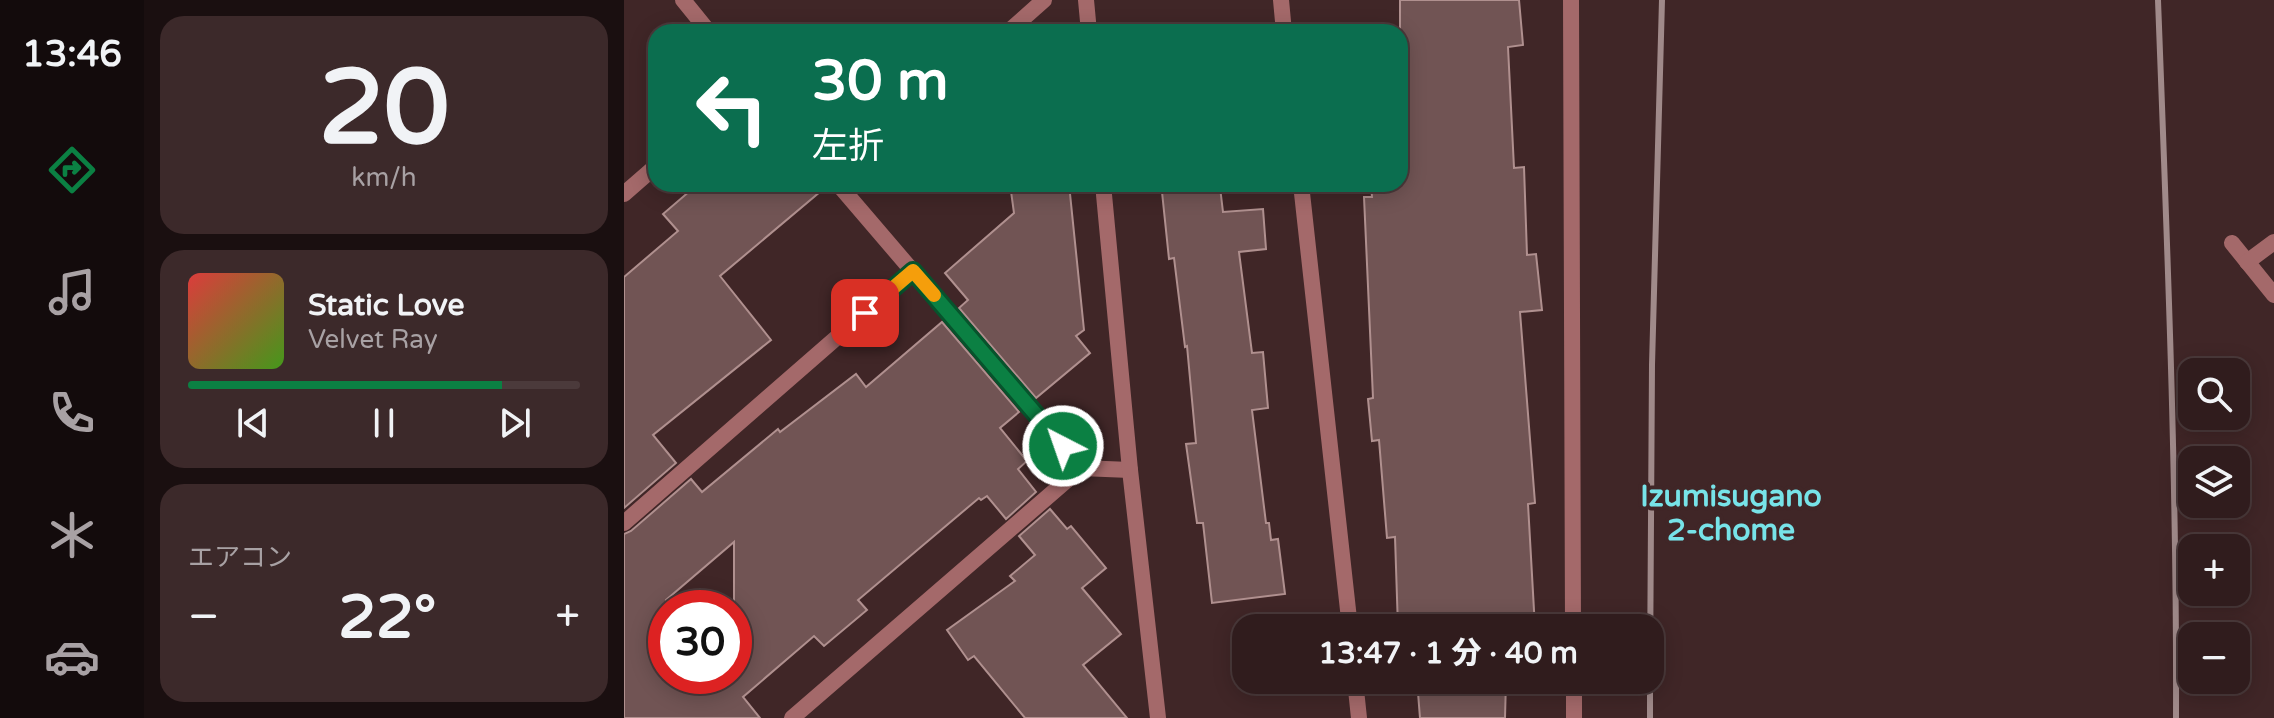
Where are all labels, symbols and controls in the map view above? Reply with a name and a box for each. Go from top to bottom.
text: 13:46 [22,33,122,76]
text: 20 [319,47,449,172]
text: 30 m [812,48,948,115]
icon: left [680,56,784,160]
text: 左折 [812,125,884,168]
icon: directions [44,142,100,198]
text: km/h [351,162,417,193]
icon: music [44,264,100,320]
pin [831,279,899,347]
text: Static Love [308,287,464,324]
icon: arrive [843,291,887,335]
text: Velvet Ray [308,324,438,355]
map controls [2178,358,2250,694]
button: search [2178,358,2250,430]
icon: phone [44,385,100,441]
icon: previous [231,401,275,445]
icon: pause [362,401,406,445]
icon: next [493,401,537,445]
position arrow [1021,404,1105,488]
button: layers [2178,446,2250,518]
district label: Izumisugano 2-chome [1640,478,1822,549]
icon: climate [44,507,100,563]
button: + [2178,534,2250,606]
text: エアコン [188,542,292,573]
text: 22° [338,582,436,654]
speed limit sign: 30 [648,590,752,694]
text: − [188,591,219,644]
text: + [555,591,580,644]
button: − [2178,622,2250,694]
icon: car [44,629,100,685]
text: 13:47 · 1 分 · 40 m [1318,635,1578,672]

